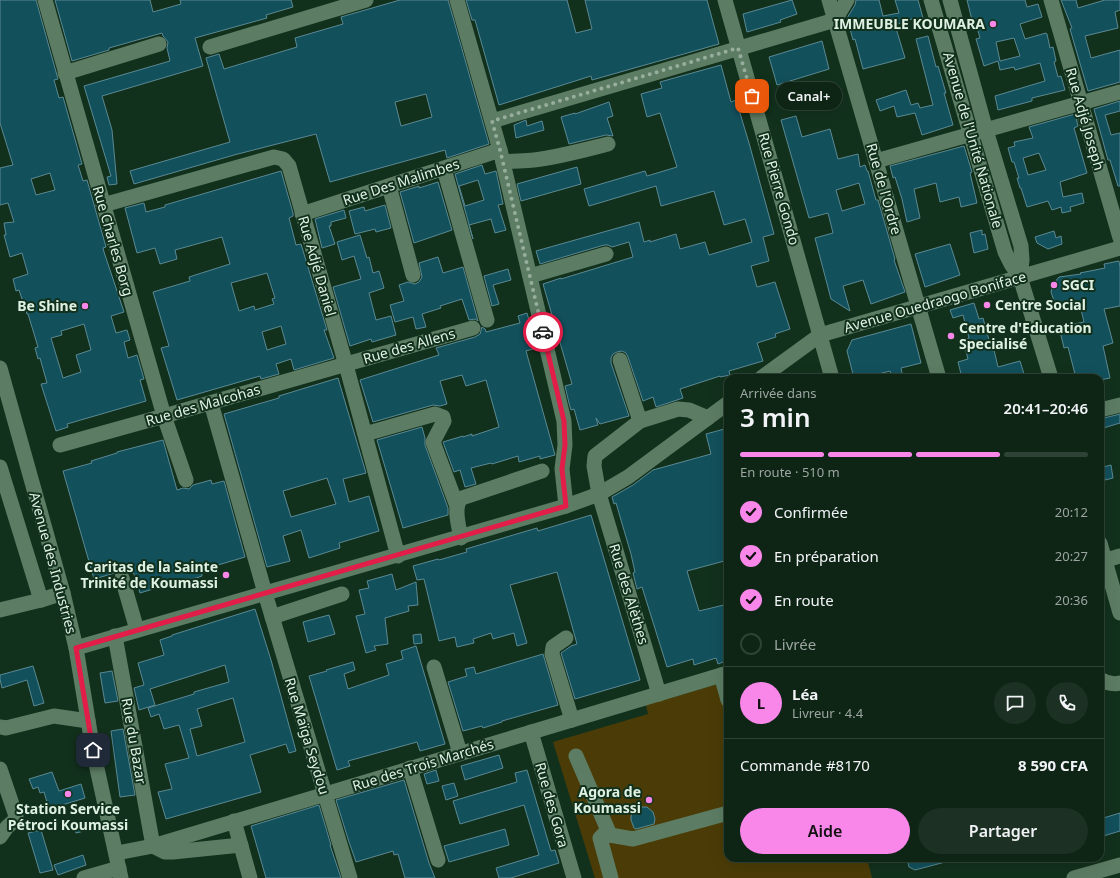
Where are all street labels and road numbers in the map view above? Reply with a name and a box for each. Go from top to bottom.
street label: Avenue de l'Unité Nationale [939,50,1008,230]
street label: Rue Adjé Joseph [1062,65,1109,172]
street label: Rue Pierre Gondo [754,130,805,247]
street label: Rue de l'Ordre [862,141,907,237]
street label: Rue Des Malimbes [340,154,462,209]
street label: Rue Charles Borg [89,184,138,298]
street label: Rue Adjé Daniel [294,214,341,318]
street label: Avenue Ouedraogo Boniface [842,266,1028,337]
street label: Rue des Allens [361,323,458,368]
street label: Rue des Malcohas [143,379,263,430]
street label: Avenue des Industries [25,490,82,636]
street label: Rue des Alèthes [605,541,654,647]
street label: Rue Maïga Seydou [281,675,334,797]
street label: Rue du Bazar [118,696,151,786]
street label: Rue des Trois Marchés [350,734,496,795]
street label: Rue des Gora [531,760,574,850]

